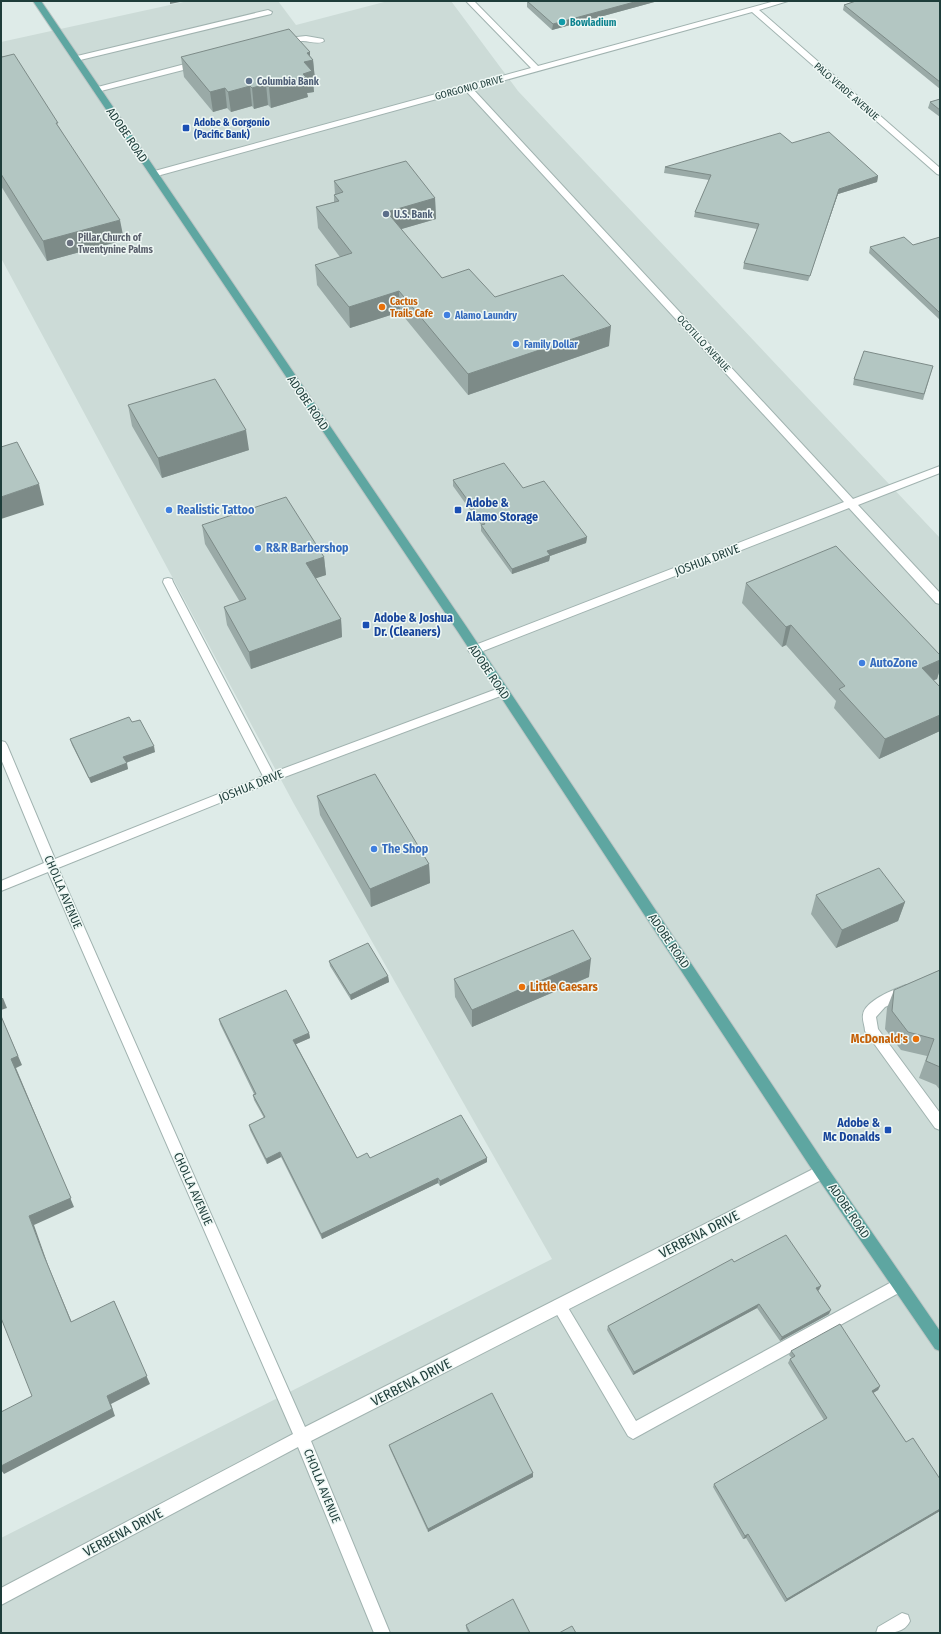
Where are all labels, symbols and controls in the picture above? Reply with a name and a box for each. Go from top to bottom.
marker: Bowladium [557,17,567,27]
place label: Bowladium [570,17,617,29]
street label: PALO VERDE AVENUE [811,60,882,123]
street label: GORGONIO DRIVE [434,73,505,103]
marker: Columbia Bank [244,76,254,86]
place label: Columbia Bank [257,76,320,88]
street label: ADOBE ROAD [104,105,150,165]
place label: Adobe & Gorgonio (Pacific Bank) [193,117,271,141]
marker: Adobe & Gorgonio (Pacific Bank) [181,123,191,133]
marker: U.S. Bank [381,209,391,219]
place label: U.S. Bank [394,209,433,221]
place label: Pillar Church of Twentynine Palms [78,232,153,256]
marker: Pillar Church of Twentynine Palms [65,238,75,248]
place label: Cactus Trails Cafe [390,296,433,320]
marker: Cactus Trails Cafe [377,302,387,312]
marker: Alamo Laundry [442,310,452,320]
place label: Alamo Laundry [454,310,517,322]
street label: OCOTILLO AVENUE [674,313,733,375]
marker: Family Dollar [511,339,521,349]
place label: Family Dollar [524,339,578,351]
street label: ADOBE ROAD [285,373,331,433]
place label: Adobe & Alamo Storage [465,496,538,524]
place label: Realistic Tattoo [177,503,255,517]
marker: Realistic Tattoo [164,505,174,515]
marker: Adobe & Alamo Storage [453,505,463,515]
place label: R&R Barbershop [266,541,349,555]
street label: JOSHUA DRIVE [673,541,742,579]
marker: R&R Barbershop [253,543,263,553]
place label: Adobe & Joshua Dr. (Cleaners) [373,611,453,639]
marker: Adobe & Joshua Dr. (Cleaners) [361,620,371,630]
street label: ADOBE ROAD [466,642,512,702]
place label: AutoZone [869,656,918,670]
marker: AutoZone [857,658,867,668]
street label: JOSHUA DRIVE [217,767,286,805]
place label: The Shop [382,842,429,856]
marker: The Shop [369,844,379,854]
street label: CHOLLA AVENUE [41,853,85,931]
street label: ADOBE ROAD [646,911,692,971]
place label: Little Caesars [530,980,598,994]
marker: Little Caesars [517,982,527,992]
place label: McDonald's [851,1032,909,1046]
marker: McDonald's [911,1034,921,1044]
place label: Adobe & Mc Donalds [823,1116,881,1144]
marker: Adobe & Mc Donalds [883,1125,893,1135]
street label: CHOLLA AVENUE [171,1150,216,1228]
street label: ADOBE ROAD [826,1181,872,1241]
street label: VERBENA DRIVE [656,1207,743,1262]
street label: VERBENA DRIVE [368,1355,455,1410]
street label: CHOLLA AVENUE [301,1447,343,1525]
street label: VERBENA DRIVE [80,1504,166,1561]

